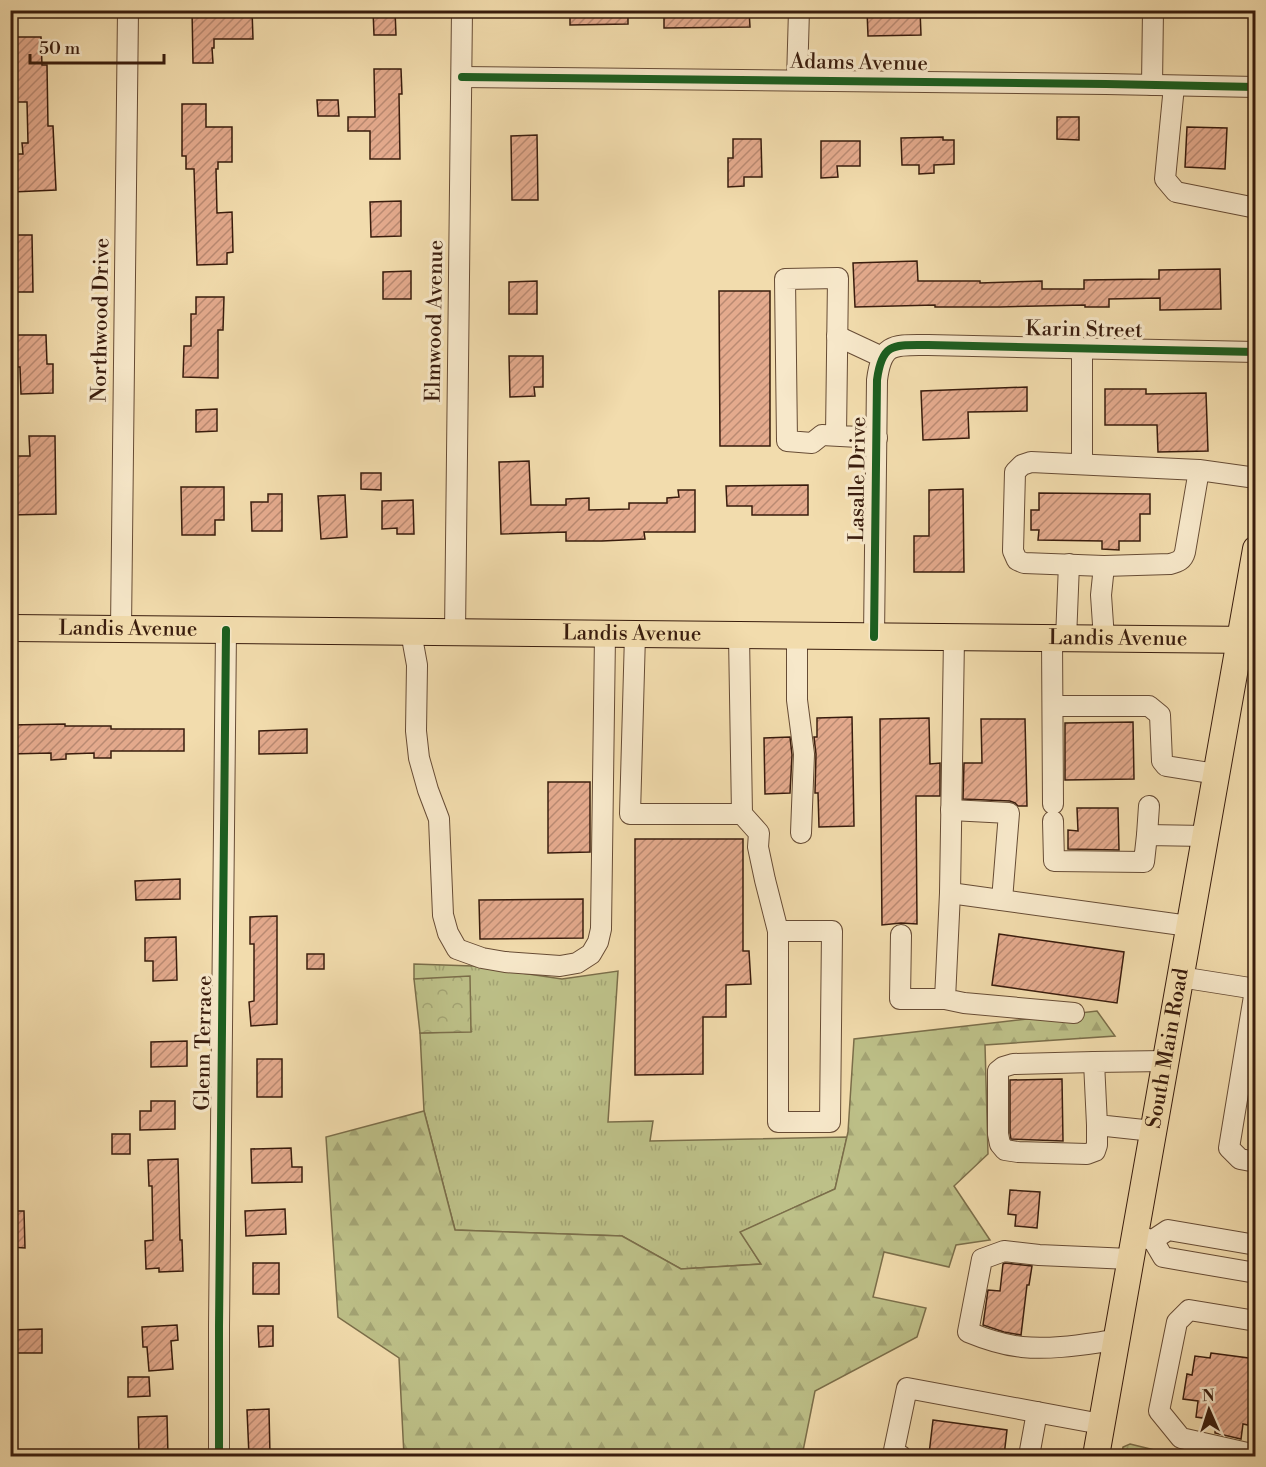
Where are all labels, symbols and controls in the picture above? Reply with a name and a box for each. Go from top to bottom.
scale bar [30,27,164,65]
text: 50 m [39,37,81,60]
street label: Adams Avenue [789,49,928,77]
street label: Northwood Drive [87,238,115,402]
street label: Elmwood Avenue [421,240,449,402]
street label: Karin Street [1025,316,1143,344]
street label: Lasalle Drive [844,416,872,542]
street label: Landis Avenue [58,615,197,643]
street label: Landis Avenue [562,620,701,648]
street label: Landis Avenue [1048,625,1187,652]
street label: South Main Road [1141,966,1195,1130]
street label: Glenn Terrace [190,975,218,1111]
north arrow [1179,1380,1239,1440]
text: N [1201,1386,1215,1406]

